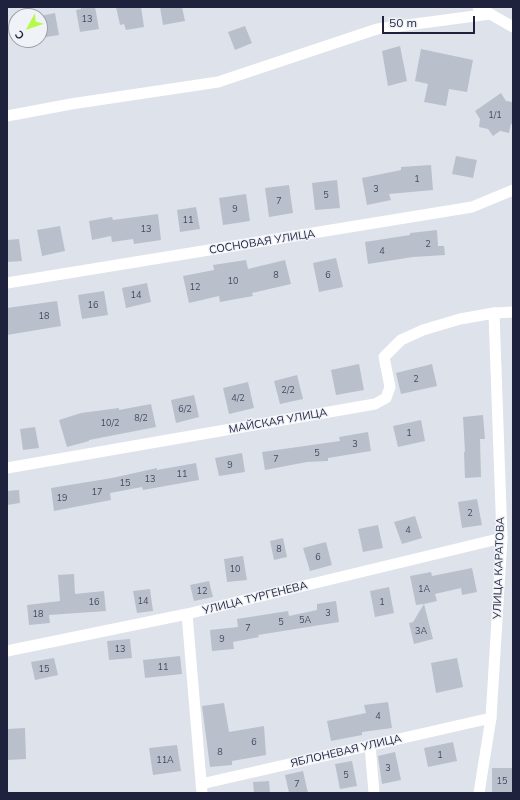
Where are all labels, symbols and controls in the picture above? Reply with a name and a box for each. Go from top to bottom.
north arrow [8,8,48,48]
scale bar [384,8,477,34]
house number: 13 [82,14,92,24]
text: 50 m [389,15,417,30]
text: С [12,28,27,42]
house number: 1/1 [488,110,502,120]
house number: 1 [414,174,420,184]
house number: 3 [373,184,379,194]
house number: 5 [323,190,329,200]
house number: 7 [276,196,282,206]
house number: 9 [232,204,238,214]
house number: 11 [183,215,193,225]
house number: 13 [141,224,151,234]
street label: СОСНОВАЯ УЛИЦА [208,227,316,257]
house number: 2 [425,239,431,249]
house number: 4 [379,246,385,256]
house number: 8 [273,270,279,280]
house number: 6 [325,270,331,280]
house number: 10 [228,276,238,286]
house number: 12 [190,282,200,292]
house number: 14 [131,290,141,300]
house number: 16 [88,300,98,310]
house number: 18 [39,311,49,321]
house number: 2 [413,374,419,384]
house number: 2/2 [281,385,295,395]
house number: 4/2 [231,393,245,403]
house number: 6/2 [178,404,192,414]
street label: МАЙСКАЯ УЛИЦА [228,406,328,436]
house number: 8/2 [134,413,148,423]
house number: 10/2 [101,418,119,428]
house number: 1 [406,428,412,438]
house number: 3 [352,439,358,449]
house number: 5 [314,448,320,458]
house number: 7 [273,454,279,464]
house number: 9 [227,460,233,470]
house number: 11 [177,469,187,479]
house number: 13 [145,474,155,484]
house number: 15 [120,478,130,488]
house number: 17 [92,487,102,497]
house number: 19 [57,493,67,503]
house number: 2 [467,508,473,518]
street label: УЛИЦА КАРАТОВА [491,517,507,619]
house number: 4 [405,525,411,535]
house number: 8 [276,544,282,554]
house number: 6 [315,552,321,562]
house number: 10 [230,564,240,574]
street label: УЛИЦА ТУРГЕНЕВА [201,579,309,617]
house number: 1А [418,584,430,594]
house number: 12 [197,586,207,596]
house number: 14 [138,596,148,606]
house number: 16 [89,597,99,607]
house number: 1 [379,597,385,607]
house number: 3 [325,608,331,618]
house number: 18 [33,609,43,619]
house number: 5А [299,615,311,625]
house number: 5 [278,617,284,627]
house number: 7 [245,623,251,633]
house number: 3А [415,626,427,636]
house number: 9 [219,634,225,644]
house number: 13 [115,644,125,654]
house number: 11 [158,662,168,672]
house number: 15 [39,664,49,674]
house number: 4 [375,711,381,721]
street label: ЯБЛОНЕВАЯ УЛИЦА [289,732,403,770]
house number: 6 [251,737,257,747]
house number: 8 [217,747,223,757]
house number: 1 [437,750,443,760]
house number: 11А [156,755,174,765]
house number: 3 [385,763,391,773]
house number: 5 [343,770,349,780]
house number: 15 [497,776,507,786]
house number: 7 [294,779,300,789]

